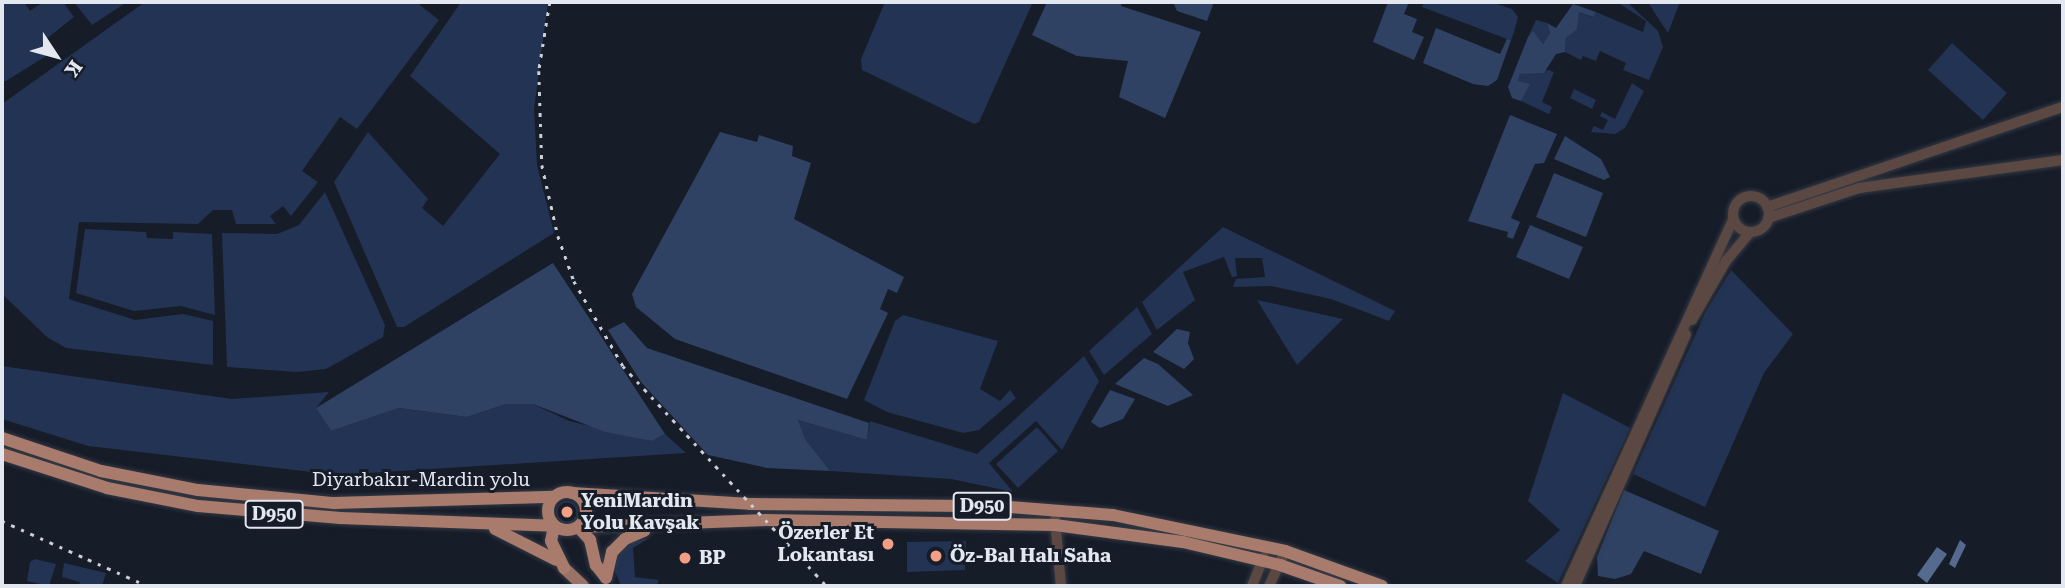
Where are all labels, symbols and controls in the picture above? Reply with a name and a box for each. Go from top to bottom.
north arrow [21,21,91,91]
text: K [60,56,87,81]
street label: Diyarbakır-Mardin yolu [312,469,530,491]
place label: YeniMardin Yolu Kavşak [581,490,699,534]
road number: D950 [952,492,1012,520]
road number: D950 [244,500,304,528]
marker: YeniMardin Yolu Kavşak [559,504,575,520]
place label: Özerler Et Lokantası [778,522,874,566]
marker: Özerler Et Lokantası [880,536,896,552]
place label: Öz-Bal Halı Saha [950,545,1111,567]
place label: BP [699,547,726,569]
marker: Öz-Bal Halı Saha [928,548,944,564]
marker: BP [677,550,693,566]

